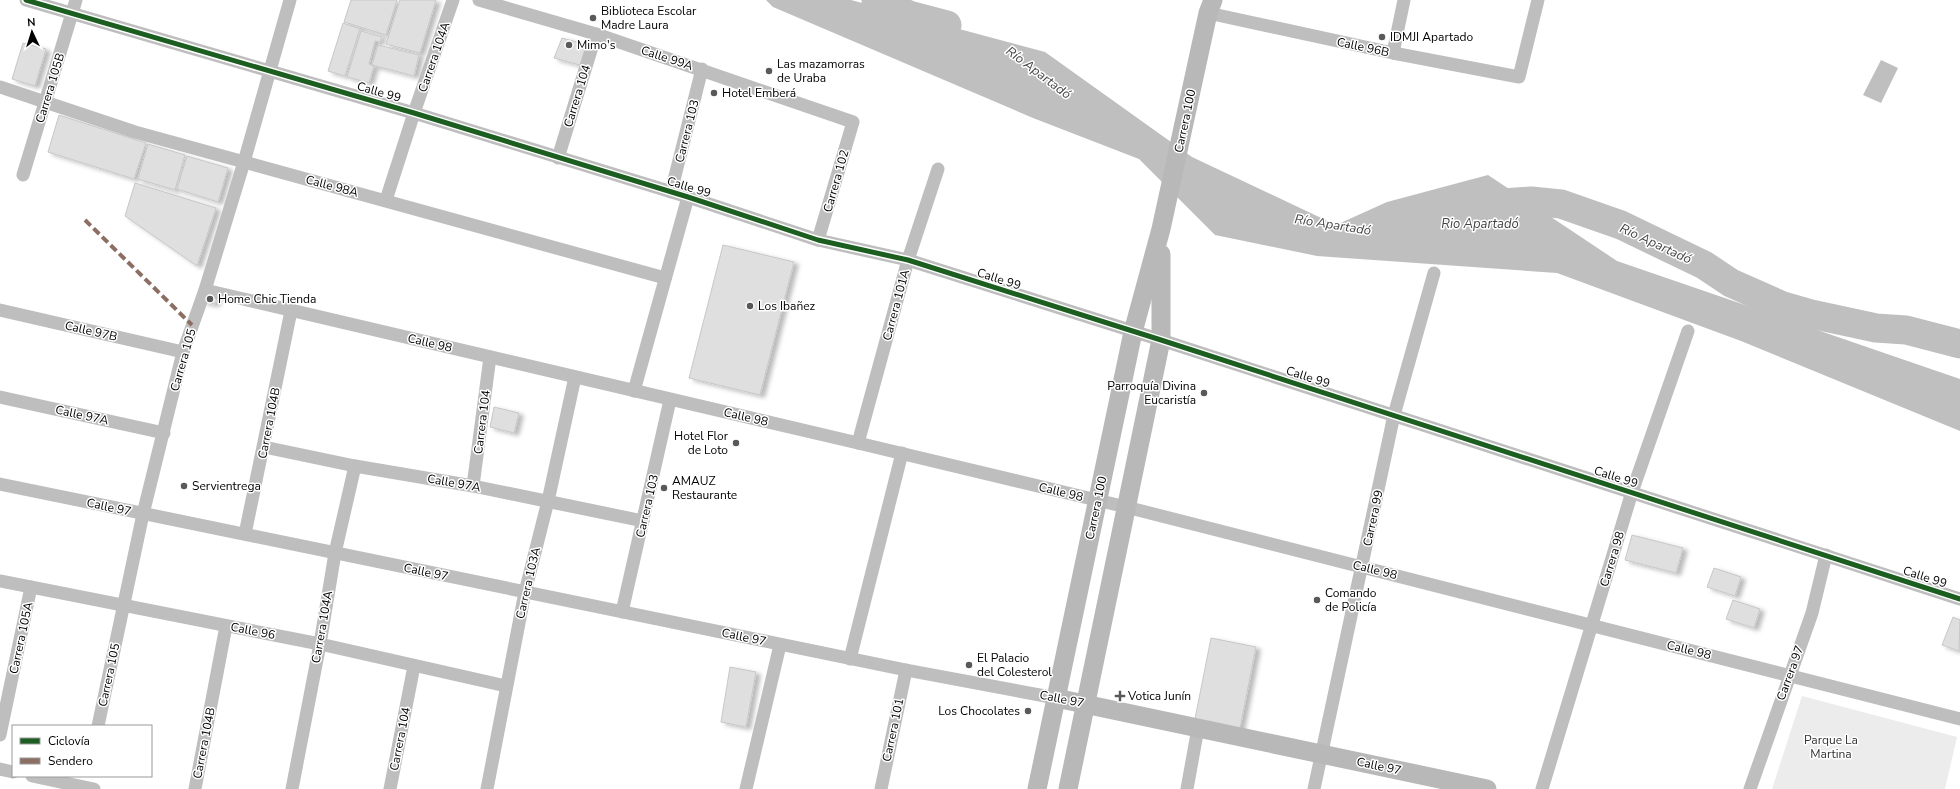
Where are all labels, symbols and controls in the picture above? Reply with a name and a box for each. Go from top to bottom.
place label: Biblioteca Escolar Madre Laura [601,3,697,33]
north arrow [12,12,52,52]
marker: Biblioteca Escolar Madre Laura [588,13,598,23]
text: N [27,15,36,30]
street label: Carrera 104A [415,20,454,94]
place label: IDMJI Apartado [1390,29,1474,45]
marker: IDMJI Apartado [1377,32,1387,42]
street label: Calle 96B [1335,34,1391,60]
place label: Mimo's [577,37,616,53]
marker: Mimo's [564,40,574,50]
street label: Calle 99A [639,42,695,74]
water label: Río Apartadó [1002,42,1075,103]
street label: Carrera 105B [32,51,68,125]
place label: Las mazamorras de Uraba [777,56,865,86]
street label: Carrera 104 [560,63,594,129]
marker: Las mazamorras de Uraba [764,66,774,76]
street label: Calle 99 [355,78,403,106]
place label: Hotel Emberá [722,85,796,101]
marker: Hotel Emberá [709,88,719,98]
street label: Carrera 100 [1170,88,1200,154]
street label: Carrera 103 [671,98,703,164]
street label: Carrera 102 [819,148,853,214]
street label: Calle 98A [304,171,360,201]
street label: Calle 99 [665,173,713,201]
water label: Río Apartadó [1293,210,1373,240]
water label: Rio Apartadó [1441,215,1519,233]
water label: Río Apartadó [1617,219,1694,268]
street label: Calle 99 [975,264,1023,294]
street label: Carrera 101A [879,267,913,342]
place label: Home Chic Tienda [218,291,316,307]
marker: Home Chic Tienda [205,294,215,304]
place label: Los Ibañez [758,298,816,314]
marker: Los Ibañez [745,301,755,311]
street label: Calle 97B [63,317,119,345]
street label: Carrera 105 [166,327,200,393]
street label: Calle 98 [406,330,454,356]
street label: Calle 99 [1284,362,1332,392]
place label: Parroquía Divina Eucaristía [1107,378,1196,408]
street label: Carrera 104B [254,386,284,460]
marker: Parroquía Divina Eucaristía [1199,388,1209,398]
street label: Carrera 104 [470,389,494,455]
street label: Calle 97A [54,402,110,428]
street label: Calle 98 [722,404,770,430]
place label: Hotel Flor de Loto [674,428,729,458]
marker: Hotel Flor de Loto [731,438,741,448]
street label: Calle 99 [1592,462,1640,492]
street label: Calle 97A [426,470,482,496]
street label: Carrera 103 [632,473,662,539]
place label: AMAUZ Restaurante [672,473,737,503]
street label: Carrera 100 [1081,475,1111,541]
place label: Servientrega [192,478,261,494]
street label: Calle 98 [1037,479,1085,505]
marker: Servientrega [179,481,189,491]
marker: AMAUZ Restaurante [659,483,669,493]
street label: Carrera 99 [1359,488,1387,548]
street label: Calle 97 [85,494,133,520]
street label: Carrera 98 [1596,529,1628,589]
street label: Carrera 103A [512,545,544,620]
street label: Calle 98 [1351,557,1399,583]
street label: Calle 97 [402,559,450,585]
street label: Calle 99 [1901,562,1949,592]
place label: Comando de Policía [1325,585,1377,615]
street label: Carrera 104A [308,589,336,664]
marker: Comando de Policía [1312,595,1322,605]
street label: Carrera 105A [6,600,36,675]
street label: Calle 96 [229,619,277,643]
street label: Calle 97 [720,624,768,650]
street label: Calle 98 [1665,637,1713,663]
street label: Carrera 105 [94,642,124,708]
street label: Carrera 97 [1773,643,1807,703]
place label: El Palacio del Colesterol [977,650,1052,680]
marker: El Palacio del Colesterol [964,660,974,670]
street label: Calle 97 [1038,687,1086,711]
place label: Votica Junín [1127,688,1191,704]
marker: Votica Junín [1115,691,1125,701]
street label: Carrera 101 [878,697,908,763]
place label: Los Chocolates [938,703,1020,719]
street label: Carrera 104B [189,706,219,780]
street label: Carrera 104 [386,706,414,772]
marker: Los Chocolates [1023,706,1033,716]
legend [12,725,152,777]
park label: Parque La Martina [1804,732,1858,762]
text: Ciclovía [48,733,90,749]
text: Sendero [48,753,93,769]
street label: Calle 97 [1355,753,1403,779]

